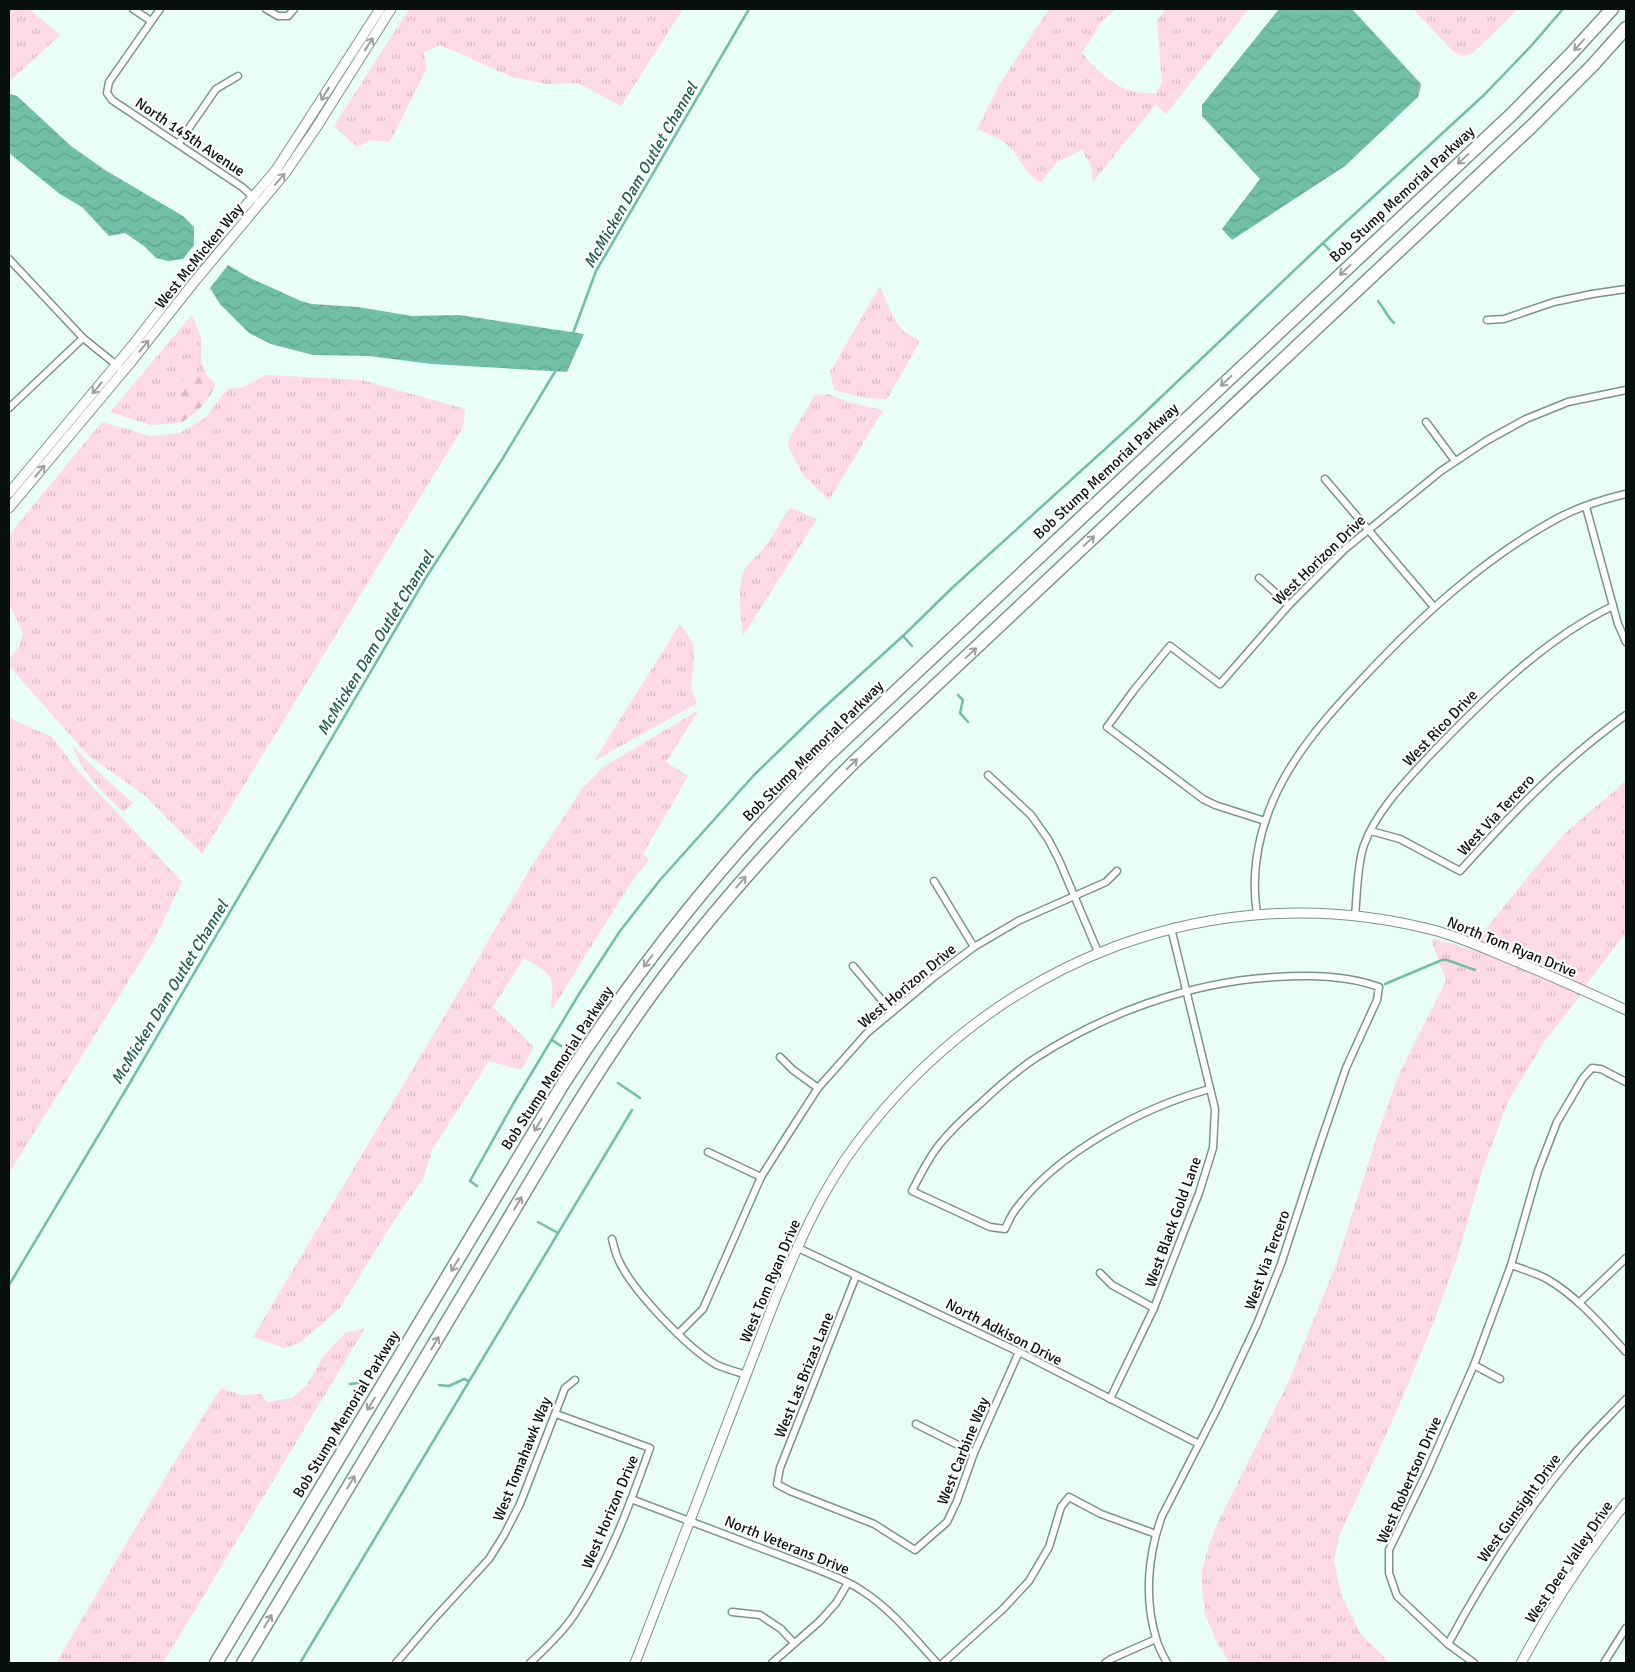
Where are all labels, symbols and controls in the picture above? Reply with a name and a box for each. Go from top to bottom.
one-way arrow [365,37,375,51]
one-way arrow [1573,39,1585,51]
water label: McMicken Dam Outlet Channel [579,78,703,272]
one-way arrow [320,87,330,101]
street label: North 145th Avenue [132,94,248,180]
street label: Bob Stump Memorial Parkway [1326,122,1478,266]
one-way arrow [1457,153,1470,165]
one-way arrow [274,173,286,186]
street label: West McMicken Way [151,200,247,312]
one-way arrow [1338,264,1351,276]
one-way arrow [139,340,150,353]
one-way arrow [1220,375,1233,387]
one-way arrow [91,381,103,394]
street label: Bob Stump Memorial Parkway [1030,399,1182,543]
one-way arrow [34,464,46,477]
street label: West Horizon Drive [1269,511,1369,609]
one-way arrow [1083,535,1096,547]
water label: McMicken Dam Outlet Channel [313,547,439,739]
one-way arrow [964,647,977,659]
street label: Bob Stump Memorial Parkway [739,677,887,825]
street label: West Rico Drive [1399,686,1481,770]
one-way arrow [846,758,859,770]
street label: West Via Tercero [1454,770,1538,859]
one-way arrow [735,876,746,889]
water label: McMicken Dam Outlet Channel [107,896,233,1088]
street label: North Tom Ryan Drive [1445,913,1579,981]
street label: West Horizon Drive [855,940,959,1032]
one-way arrow [642,954,653,967]
street label: Bob Stump Memorial Parkway [497,983,617,1153]
one-way arrow [533,1118,543,1132]
street label: West Black Gold Lane [1141,1154,1205,1290]
one-way arrow [514,1197,524,1211]
street label: West Via Tercero [1241,1208,1293,1312]
street label: West Tom Ryan Drive [736,1217,804,1345]
one-way arrow [449,1257,459,1271]
street label: North Adkison Drive [943,1295,1065,1369]
street label: West Las Brizas Lane [771,1310,837,1440]
street label: Bob Stump Memorial Parkway [289,1327,403,1501]
one-way arrow [430,1336,440,1350]
street label: West Tomahawk Way [489,1394,555,1524]
street label: West Carbine Way [933,1395,993,1507]
one-way arrow [366,1397,376,1411]
street label: West Robertson Drive [1373,1414,1445,1546]
street label: West Gunsight Drive [1474,1450,1564,1566]
street label: West Horizon Drive [578,1452,642,1572]
one-way arrow [347,1476,357,1490]
street label: West Deer Valley Drive [1521,1497,1617,1627]
street label: North Veterans Drive [722,1512,852,1578]
one-way arrow [263,1615,273,1629]

